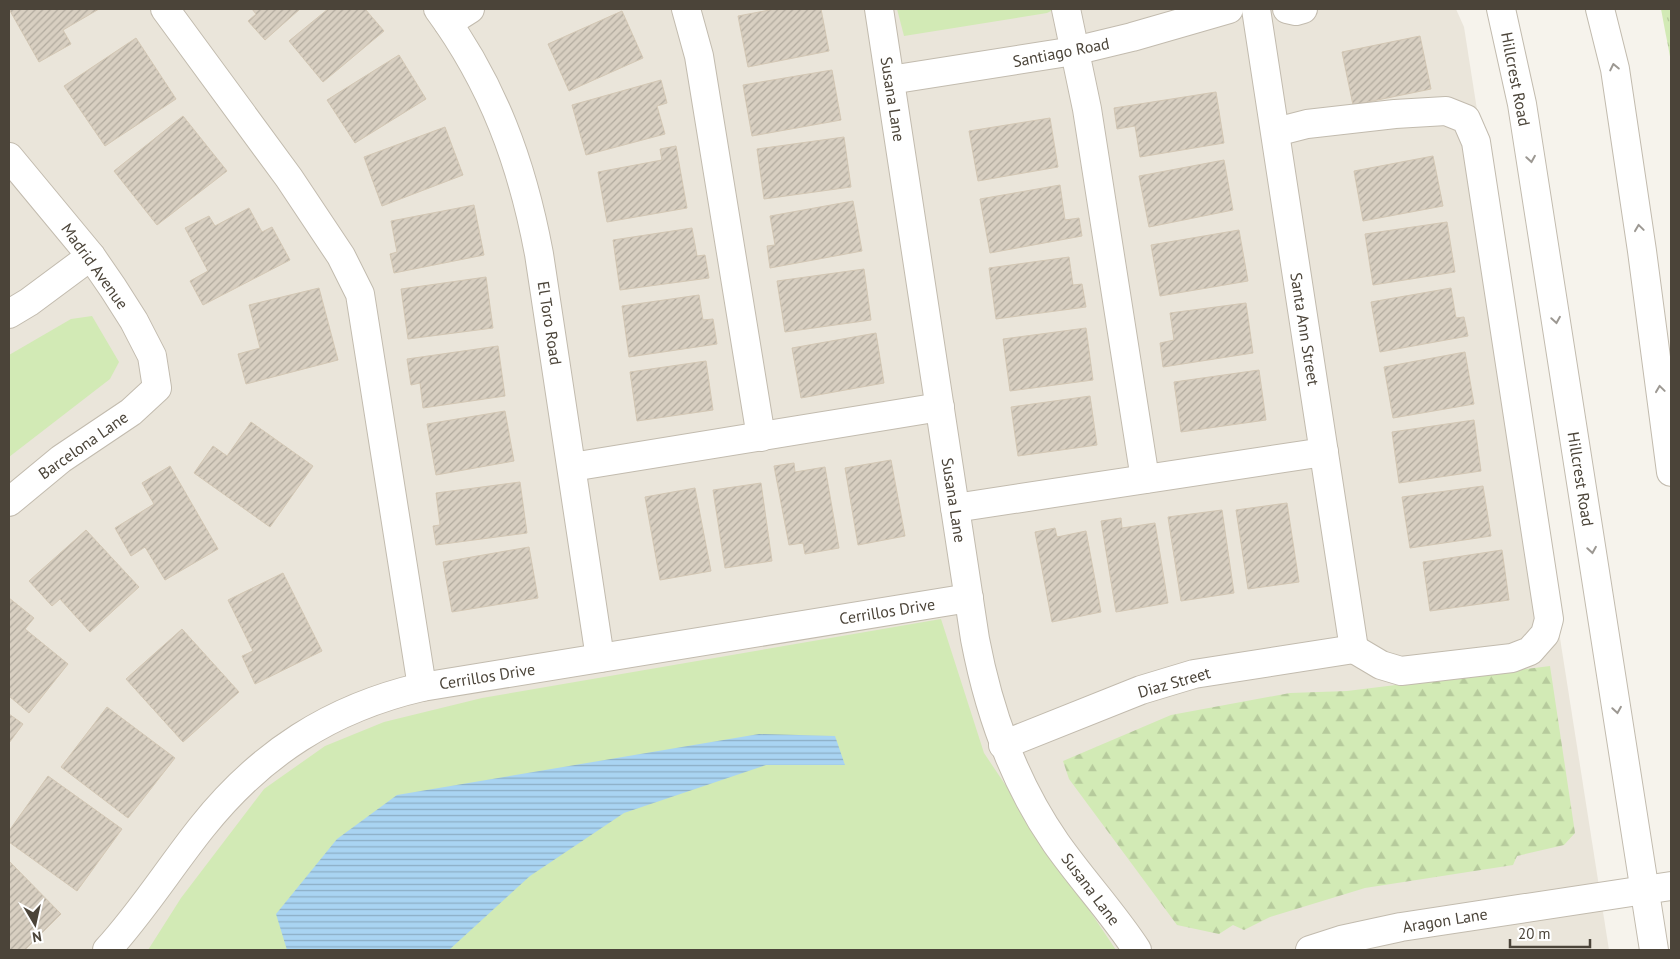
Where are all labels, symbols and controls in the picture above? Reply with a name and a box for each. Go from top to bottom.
street label: Hillcrest Road [1497,30,1535,128]
street label: Santiago Road [1011,33,1111,71]
street label: Susana Lane [876,55,910,143]
one-way arrow [1609,63,1620,71]
one-way arrow [1525,156,1536,164]
street label: Madrid Avenue [57,219,133,313]
one-way arrow [1634,223,1644,232]
street label: Santa Ann Street [1286,271,1324,388]
street label: El Toro Road [534,280,566,366]
one-way arrow [1551,316,1561,324]
one-way arrow [1655,384,1666,392]
street label: Barcelona Lane [34,407,132,483]
street label: Hillcrest Road [1564,430,1598,528]
street label: Susana Lane [937,456,971,544]
one-way arrow [1586,546,1597,554]
street label: Cerrillos Drive [838,594,936,628]
street label: Cerrillos Drive [438,659,536,693]
street label: Diaz Street [1135,662,1213,702]
one-way arrow [1611,707,1622,715]
street label: Susana Lane [1057,849,1125,929]
north arrow [10,899,60,949]
street label: Aragon Lane [1401,903,1489,937]
scale bar [1510,916,1590,948]
text: 20 m [1518,924,1551,943]
text: N [31,927,43,946]

